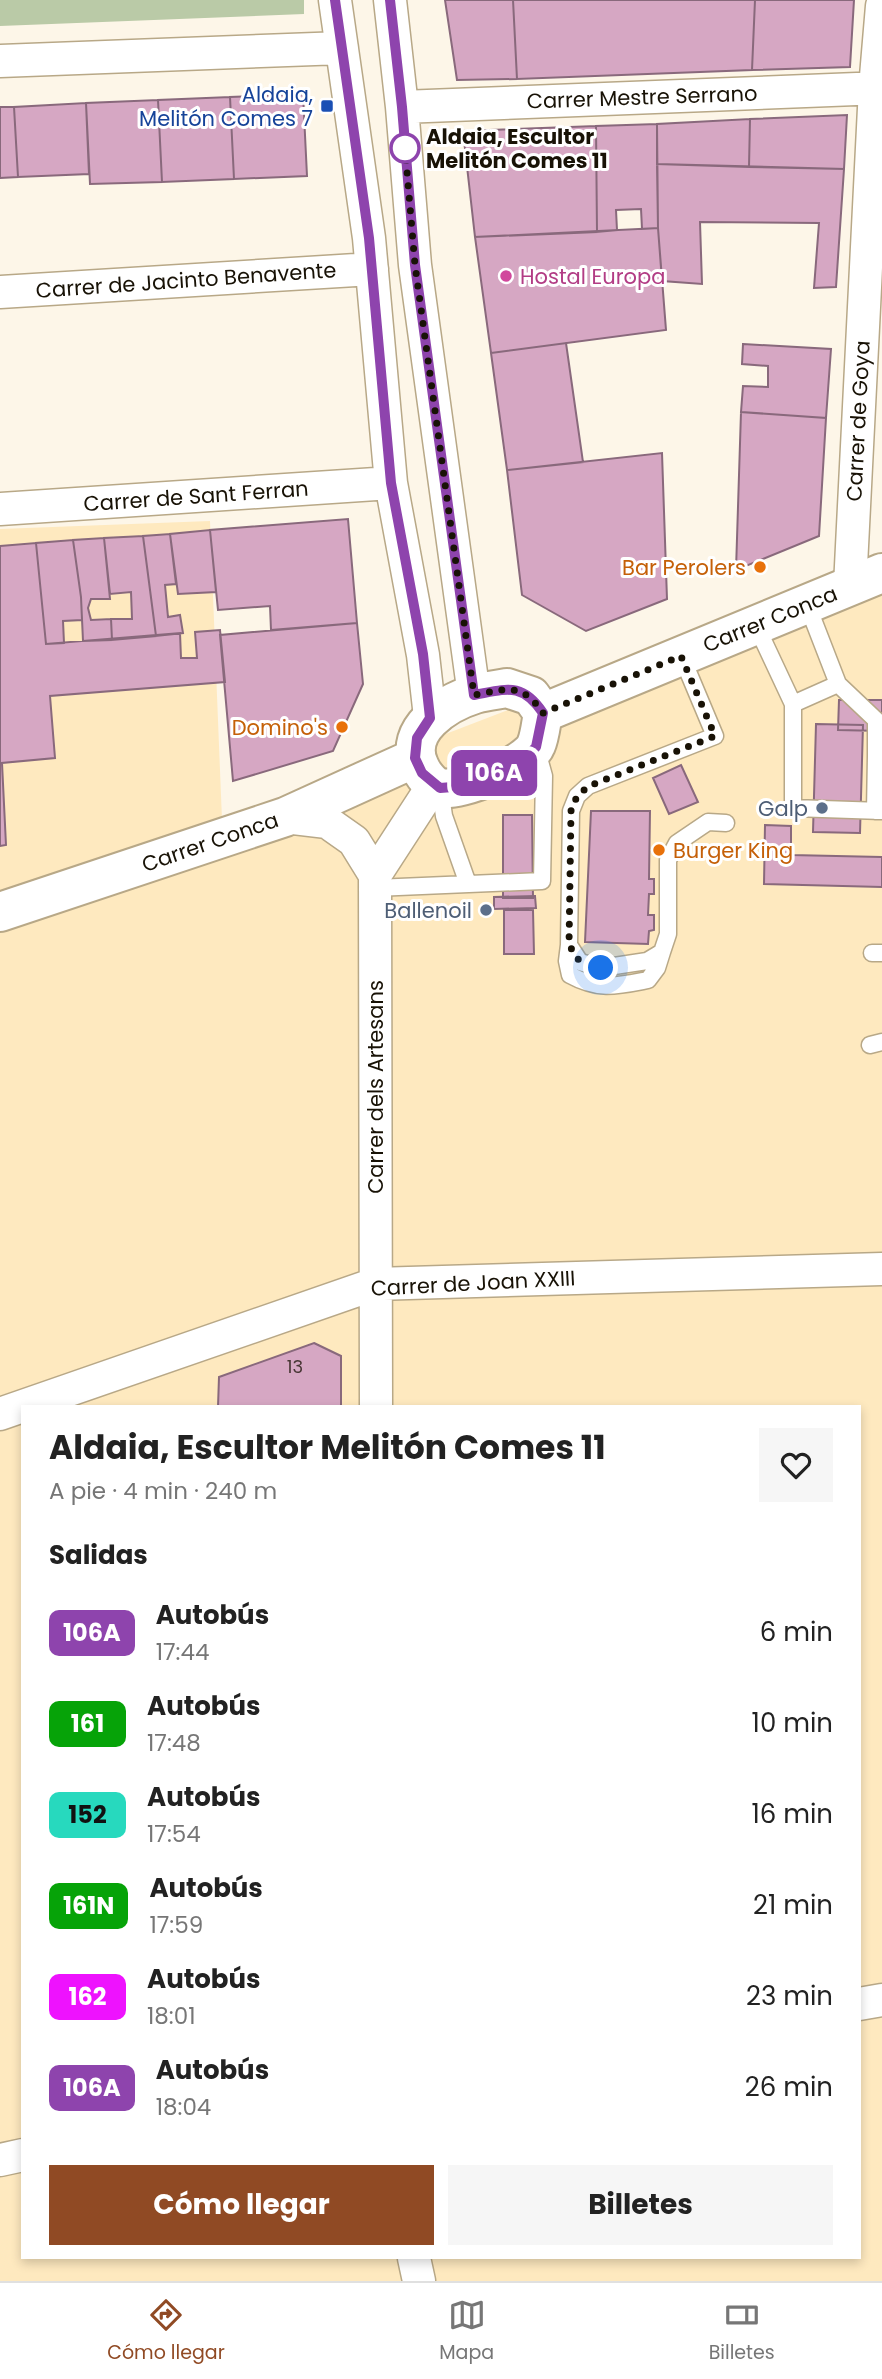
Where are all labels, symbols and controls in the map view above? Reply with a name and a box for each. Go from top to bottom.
street label: Carrer Mestre Serrano [526,78,758,116]
place label: Aldaia, Melitón Comes 7 [139,80,313,133]
marker: Aldaia, Melitón Comes 7 [319,98,335,114]
place label: Aldaia, Escultor Melitón Comes 11 [426,122,608,175]
marker: Aldaia, Escultor Melitón Comes 11 [390,133,420,163]
street label: Carrer de Jacinto Benavente [35,255,337,305]
place label: Hostal Europa [520,262,665,291]
marker: Hostal Europa [498,268,514,284]
street label: Carrer de Goya [839,340,877,502]
street label: Carrer de Sant Ferran [83,474,309,518]
place label: Bar Perolers [622,553,746,582]
marker: Bar Perolers [752,559,768,575]
street label: Carrer Conca [698,579,842,659]
place label: Domino's [232,713,328,742]
marker: Domino's [334,719,350,735]
line badge: 106A [445,750,543,796]
text: 106A [465,756,523,789]
place label: Galp [758,794,808,823]
marker: Galp [814,800,830,816]
street label: Carrer Conca [138,805,282,879]
place label: Burger King [673,836,793,865]
marker: Burger King [651,842,667,858]
place label: Ballenoil [384,896,472,925]
marker: Ballenoil [478,902,494,918]
your location [583,950,618,985]
street label: Carrer dels Artesans [361,980,390,1194]
street label: Carrer de Joan XXIII [370,1263,576,1303]
house number: 13 [287,1354,303,1379]
text: Aldaia, Escultor Melitón Comes 11 [49,1424,606,1471]
button: heart [759,1428,833,1502]
text: A pie · 4 min · 240 m [49,1475,277,1507]
text: Salidas [49,1537,148,1573]
text: Autobús [156,1597,269,1633]
text: 6 min [760,1614,833,1650]
text: 106A [63,1616,121,1649]
text: 17:44 [156,1636,209,1668]
text: Autobús [147,1688,261,1724]
text: 10 min [752,1705,833,1741]
text: 161 [71,1707,104,1740]
text: 17:48 [147,1727,201,1759]
text: Autobús [147,1779,261,1815]
text: 16 min [751,1796,833,1832]
text: 152 [68,1798,107,1831]
text: 17:54 [147,1818,201,1850]
text: Autobús [149,1870,263,1906]
text: 21 min [753,1887,833,1923]
text: 161N [63,1889,114,1922]
text: 17:59 [149,1909,203,1941]
text: Autobús [147,1961,261,1997]
text: 23 min [746,1978,833,2014]
text: 162 [68,1980,107,2013]
text: 18:01 [147,2000,196,2032]
text: Autobús [156,2052,269,2088]
text: 26 min [745,2069,833,2105]
text: 106A [63,2071,121,2104]
text: 18:04 [156,2091,211,2123]
button: Cómo llegar [49,2165,434,2245]
button: Billetes [448,2165,833,2245]
tab: Cómo llegar [107,2296,225,2367]
tab: Mapa [439,2296,494,2367]
tab: Billetes [709,2296,775,2367]

